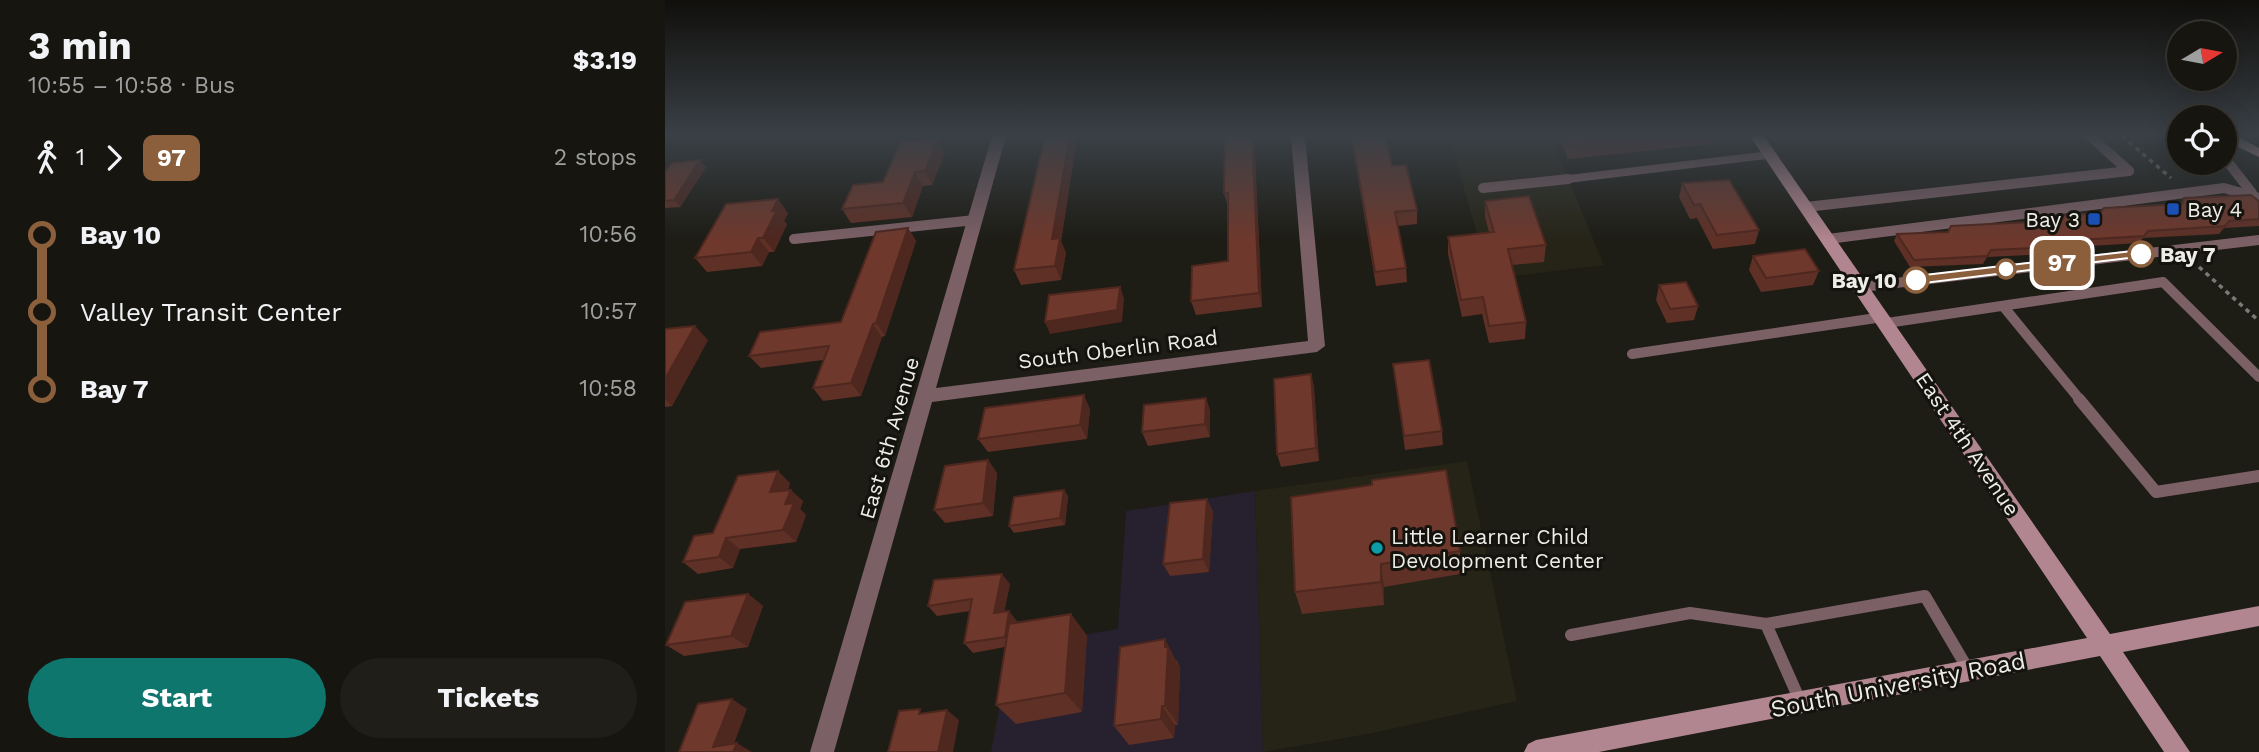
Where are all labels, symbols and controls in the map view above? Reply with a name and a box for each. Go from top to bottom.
north arrow [2167,21,2237,91]
map controls [2167,21,2237,175]
text: 3 min [28,24,132,68]
text: $3.19 [573,45,637,75]
text: 10:55 – 10:58 · Bus [28,72,235,99]
button: locate [2167,105,2237,175]
icon: walk [28,139,66,177]
icon: forward [95,139,133,177]
text: 1 [76,144,85,171]
text: 97 [157,144,186,172]
text: 2 stops [554,144,637,171]
place label: Bay 4 [2187,197,2242,222]
marker: Bay 4 [2165,201,2181,217]
place label: Bay 3 [2025,207,2080,232]
marker: Bay 3 [2086,211,2102,227]
text: Bay 10 [80,220,161,250]
text: 10:56 [580,221,637,248]
line badge: 97 [2031,240,2093,286]
marker: Bay 7 [2128,241,2154,267]
place label: Bay 7 [2160,242,2216,267]
text: 97 [2048,249,2076,277]
unlabelled marker [1996,259,2016,279]
marker: Bay 10 [1903,267,1929,293]
place label: Bay 10 [1831,268,1897,293]
text: Valley Transit Center [80,297,342,327]
text: 10:57 [581,298,637,325]
street label: South Oberlin Road [1017,324,1219,374]
street label: East 6th Avenue [854,354,924,522]
street label: East 4th Avenue [1911,368,2025,520]
text: Bay 7 [80,374,149,404]
text: 10:58 [579,375,637,402]
place label: Little Learner Child Devolopment Center [1391,524,1604,573]
marker: Little Learner Child Devolopment Center [1369,540,1385,556]
street label: South University Road [1768,647,2028,723]
button: Start [28,658,326,738]
button: Tickets [340,658,637,738]

